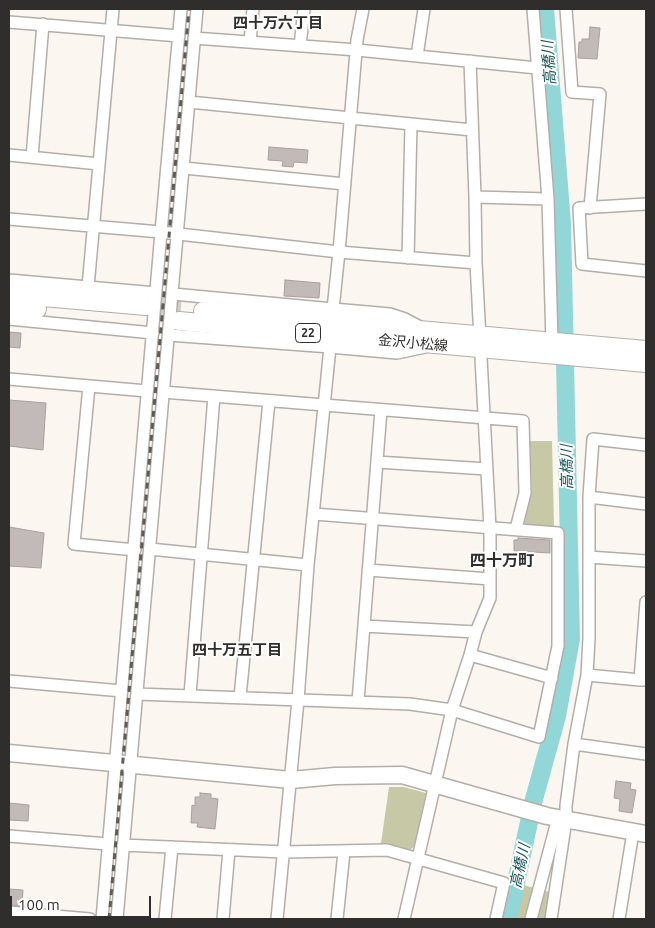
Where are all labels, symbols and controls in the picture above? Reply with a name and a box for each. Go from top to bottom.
district label: 四十万六丁目 [233,14,323,32]
water label: 高橋川 [538,40,560,86]
road number: 22 [296,323,320,342]
street label: 金沢小松線 [377,332,449,354]
water label: 高橋川 [558,444,576,490]
district label: 四十万町 [470,551,534,571]
district label: 四十万五丁目 [192,641,282,659]
water label: 高橋川 [507,842,533,890]
scale bar [12,886,154,918]
text: 100 m [18,896,60,913]

